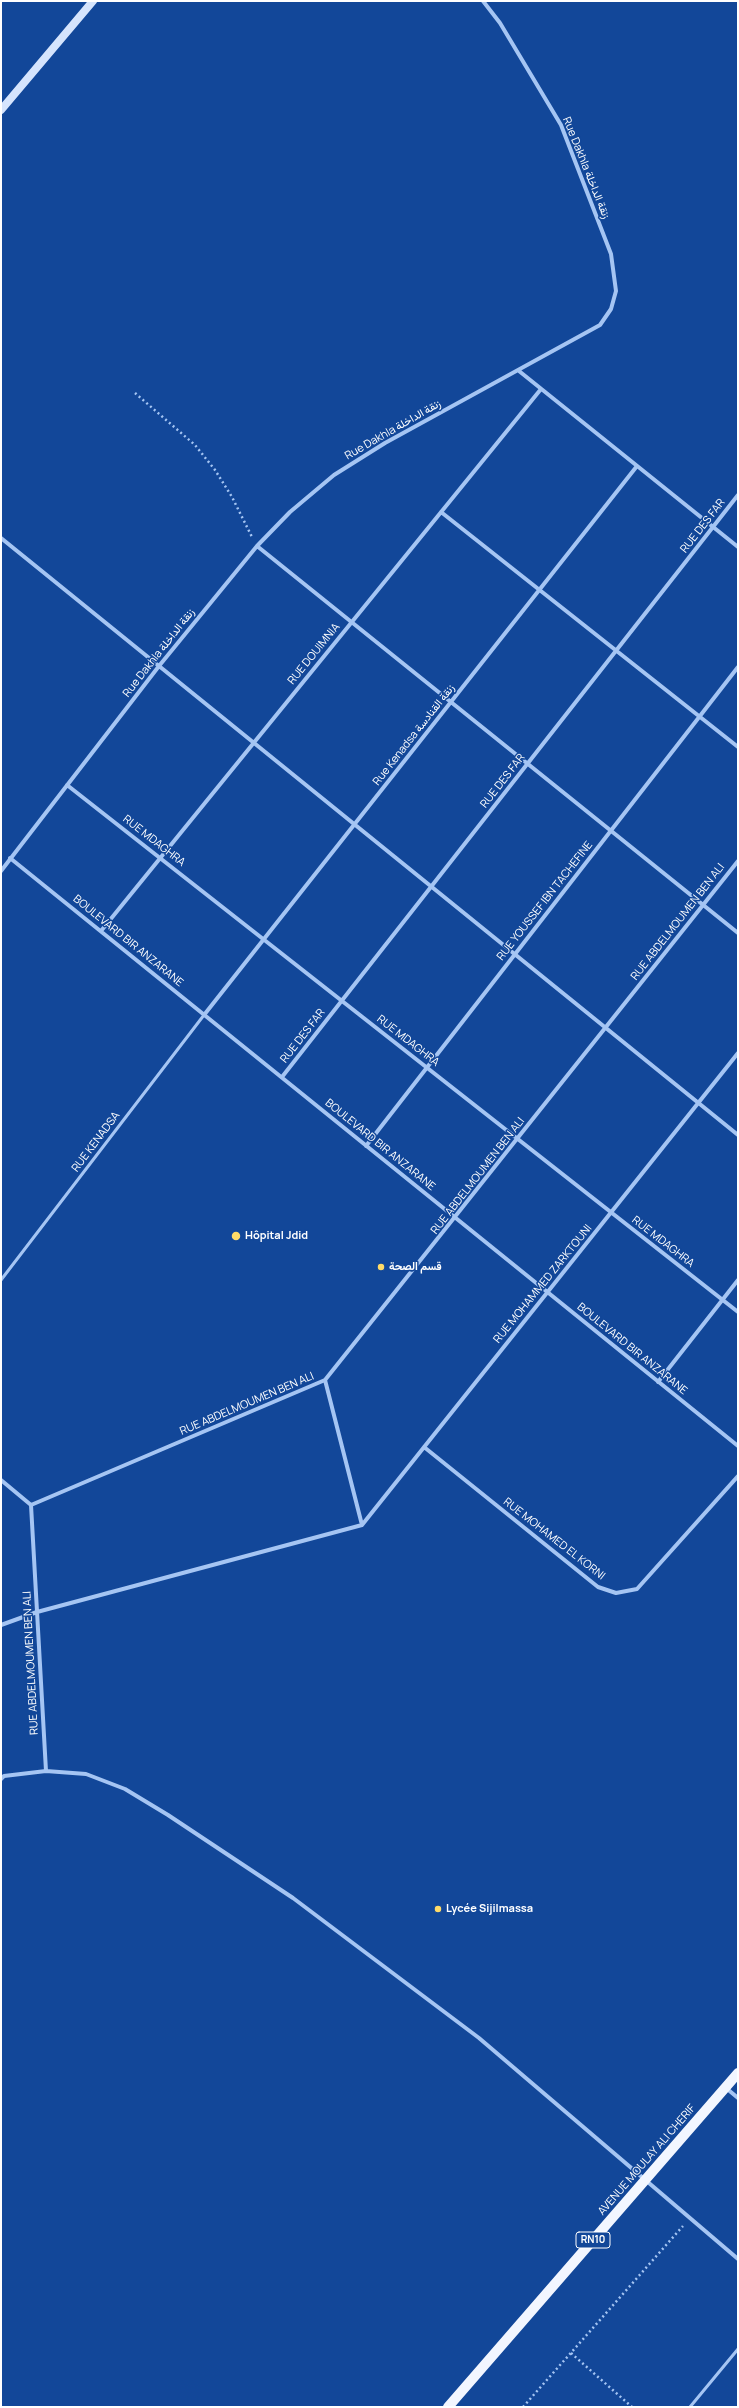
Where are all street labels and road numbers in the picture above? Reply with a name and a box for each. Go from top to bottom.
street label: Rue Dakhla زنقة الداخلة [560,115,612,221]
street label: Rue Dakhla زنقة الداخلة [343,397,443,463]
street label: RUE DES FAR [678,496,728,556]
street label: Rue Dakhla زنقة الداخلة [120,606,198,700]
street label: RUE DOUIMNIA [285,621,343,687]
street label: Rue Kenadsa زنقة القنادسة [370,682,458,788]
street label: RUE DES FAR [478,751,528,811]
street label: RUE MDAGHRA [120,813,188,869]
street label: RUE YOUSSEF IBN TACHEFINE [494,839,596,963]
street label: RUE ABDELMOUMEN BEN ALI [628,861,728,983]
street label: BOULEVARD BIR ANZARANE [70,892,186,990]
street label: RUE DES FAR [278,1006,328,1066]
street label: RUE MDAGHRA [374,1013,442,1069]
street label: BOULEVARD BIR ANZARANE [322,1096,438,1194]
street label: RUE KENADSA [69,1109,123,1175]
street label: RUE ABDELMOUMEN BEN ALI [428,1115,528,1237]
street label: RUE MDAGHRA [629,1214,697,1270]
street label: RUE MOHAMMED ZARKTOUNI [491,1222,595,1346]
street label: BOULEVARD BIR ANZARANE [574,1300,690,1398]
street label: RUE ABDELMOUMEN BEN ALI [178,1370,316,1438]
street label: RUE MOHAMED EL KORNI [501,1495,607,1583]
street label: RUE ABDELMOUMEN BEN ALI [21,1591,41,1735]
street label: AVENUE MOULAY ALI CHERIF [595,2102,699,2218]
road number: RN10 [576,2232,610,2248]

